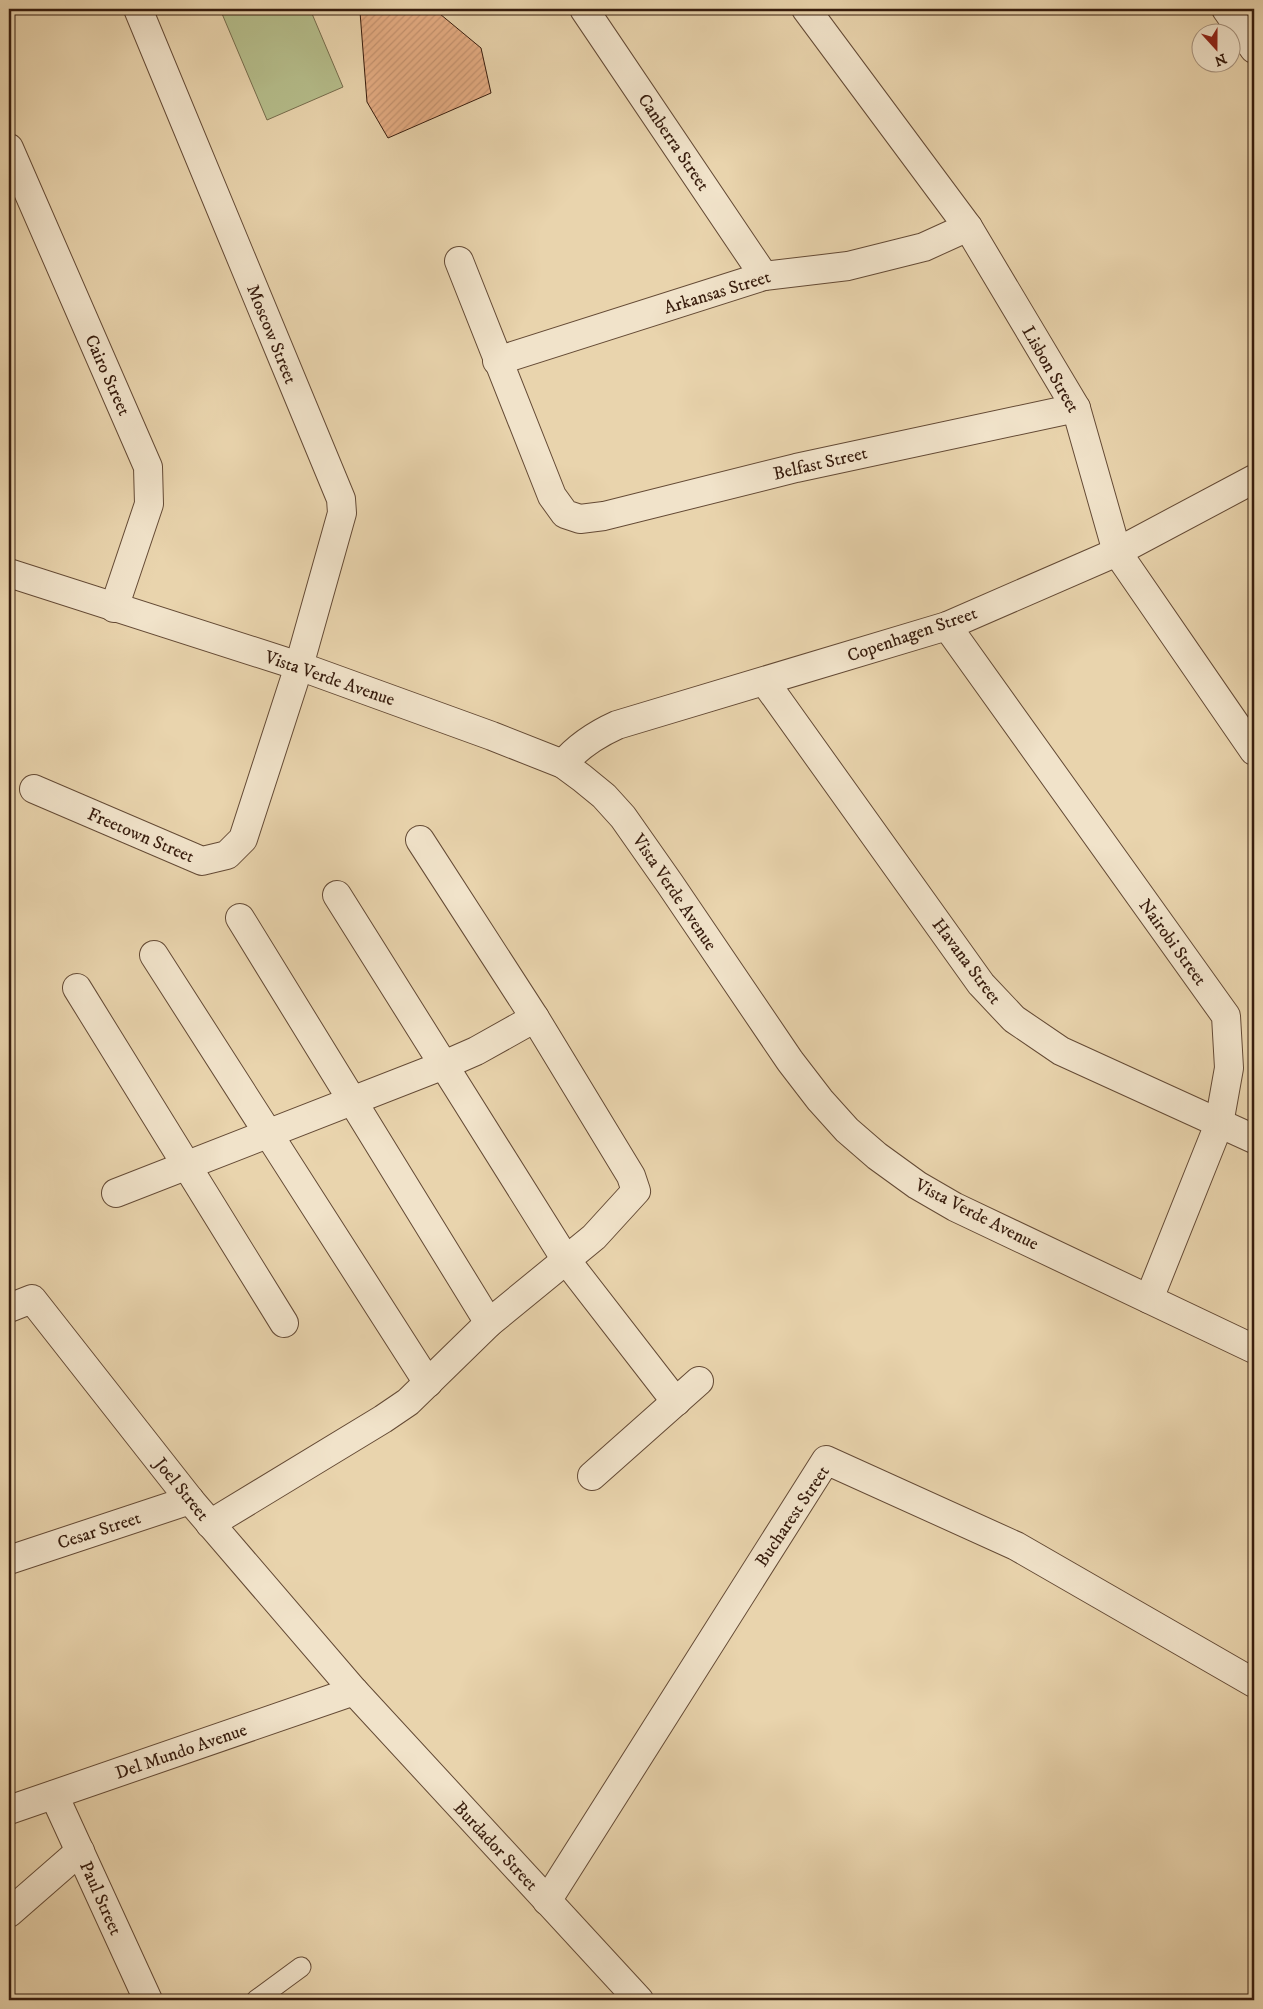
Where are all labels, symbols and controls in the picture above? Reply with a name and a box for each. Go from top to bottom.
north arrow [1190,22,1240,72]
text: N [1211,49,1229,70]
street label: Canberra Street [633,90,714,195]
street label: Arkansas Street [661,266,773,320]
street label: Moscow Street [241,281,301,388]
street label: Lisbon Street [1016,322,1084,417]
street label: Cairo Street [80,332,135,419]
street label: Belfast Street [771,442,870,485]
street label: Copenhagen Street [845,602,980,667]
street label: Vista Verde Avenue [261,646,398,711]
street label: Freetown Street [84,804,197,868]
street label: Vista Verde Avenue [626,829,721,955]
street label: Nairobi Street [1133,895,1211,990]
street label: Havana Street [927,914,1006,1009]
street label: Vista Verde Avenue [910,1174,1042,1256]
street label: Joel Street [148,1452,213,1526]
street label: Bucharest Street [751,1462,835,1571]
street label: Cesar Street [55,1507,144,1555]
street label: Del Mundo Avenue [113,1719,250,1785]
street label: Burdador Street [448,1797,542,1896]
street label: Paul Street [74,1858,126,1939]

